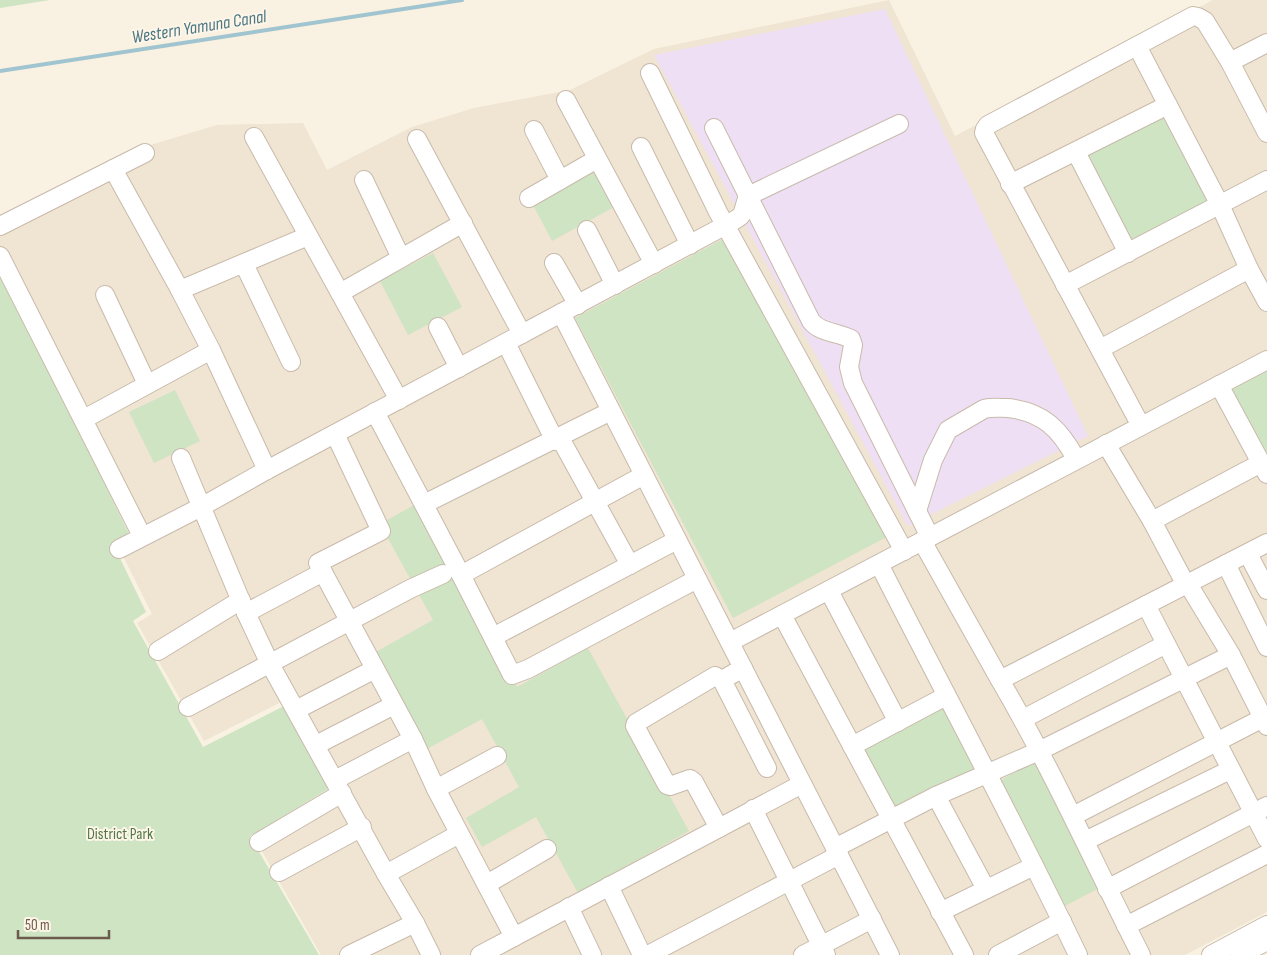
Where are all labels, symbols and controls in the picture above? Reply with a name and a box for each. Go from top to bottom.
water label: Western Yamuna Canal [130,6,269,48]
park label: District Park [87,825,153,844]
scale bar [18,908,109,940]
text: 50 m [25,916,50,935]

